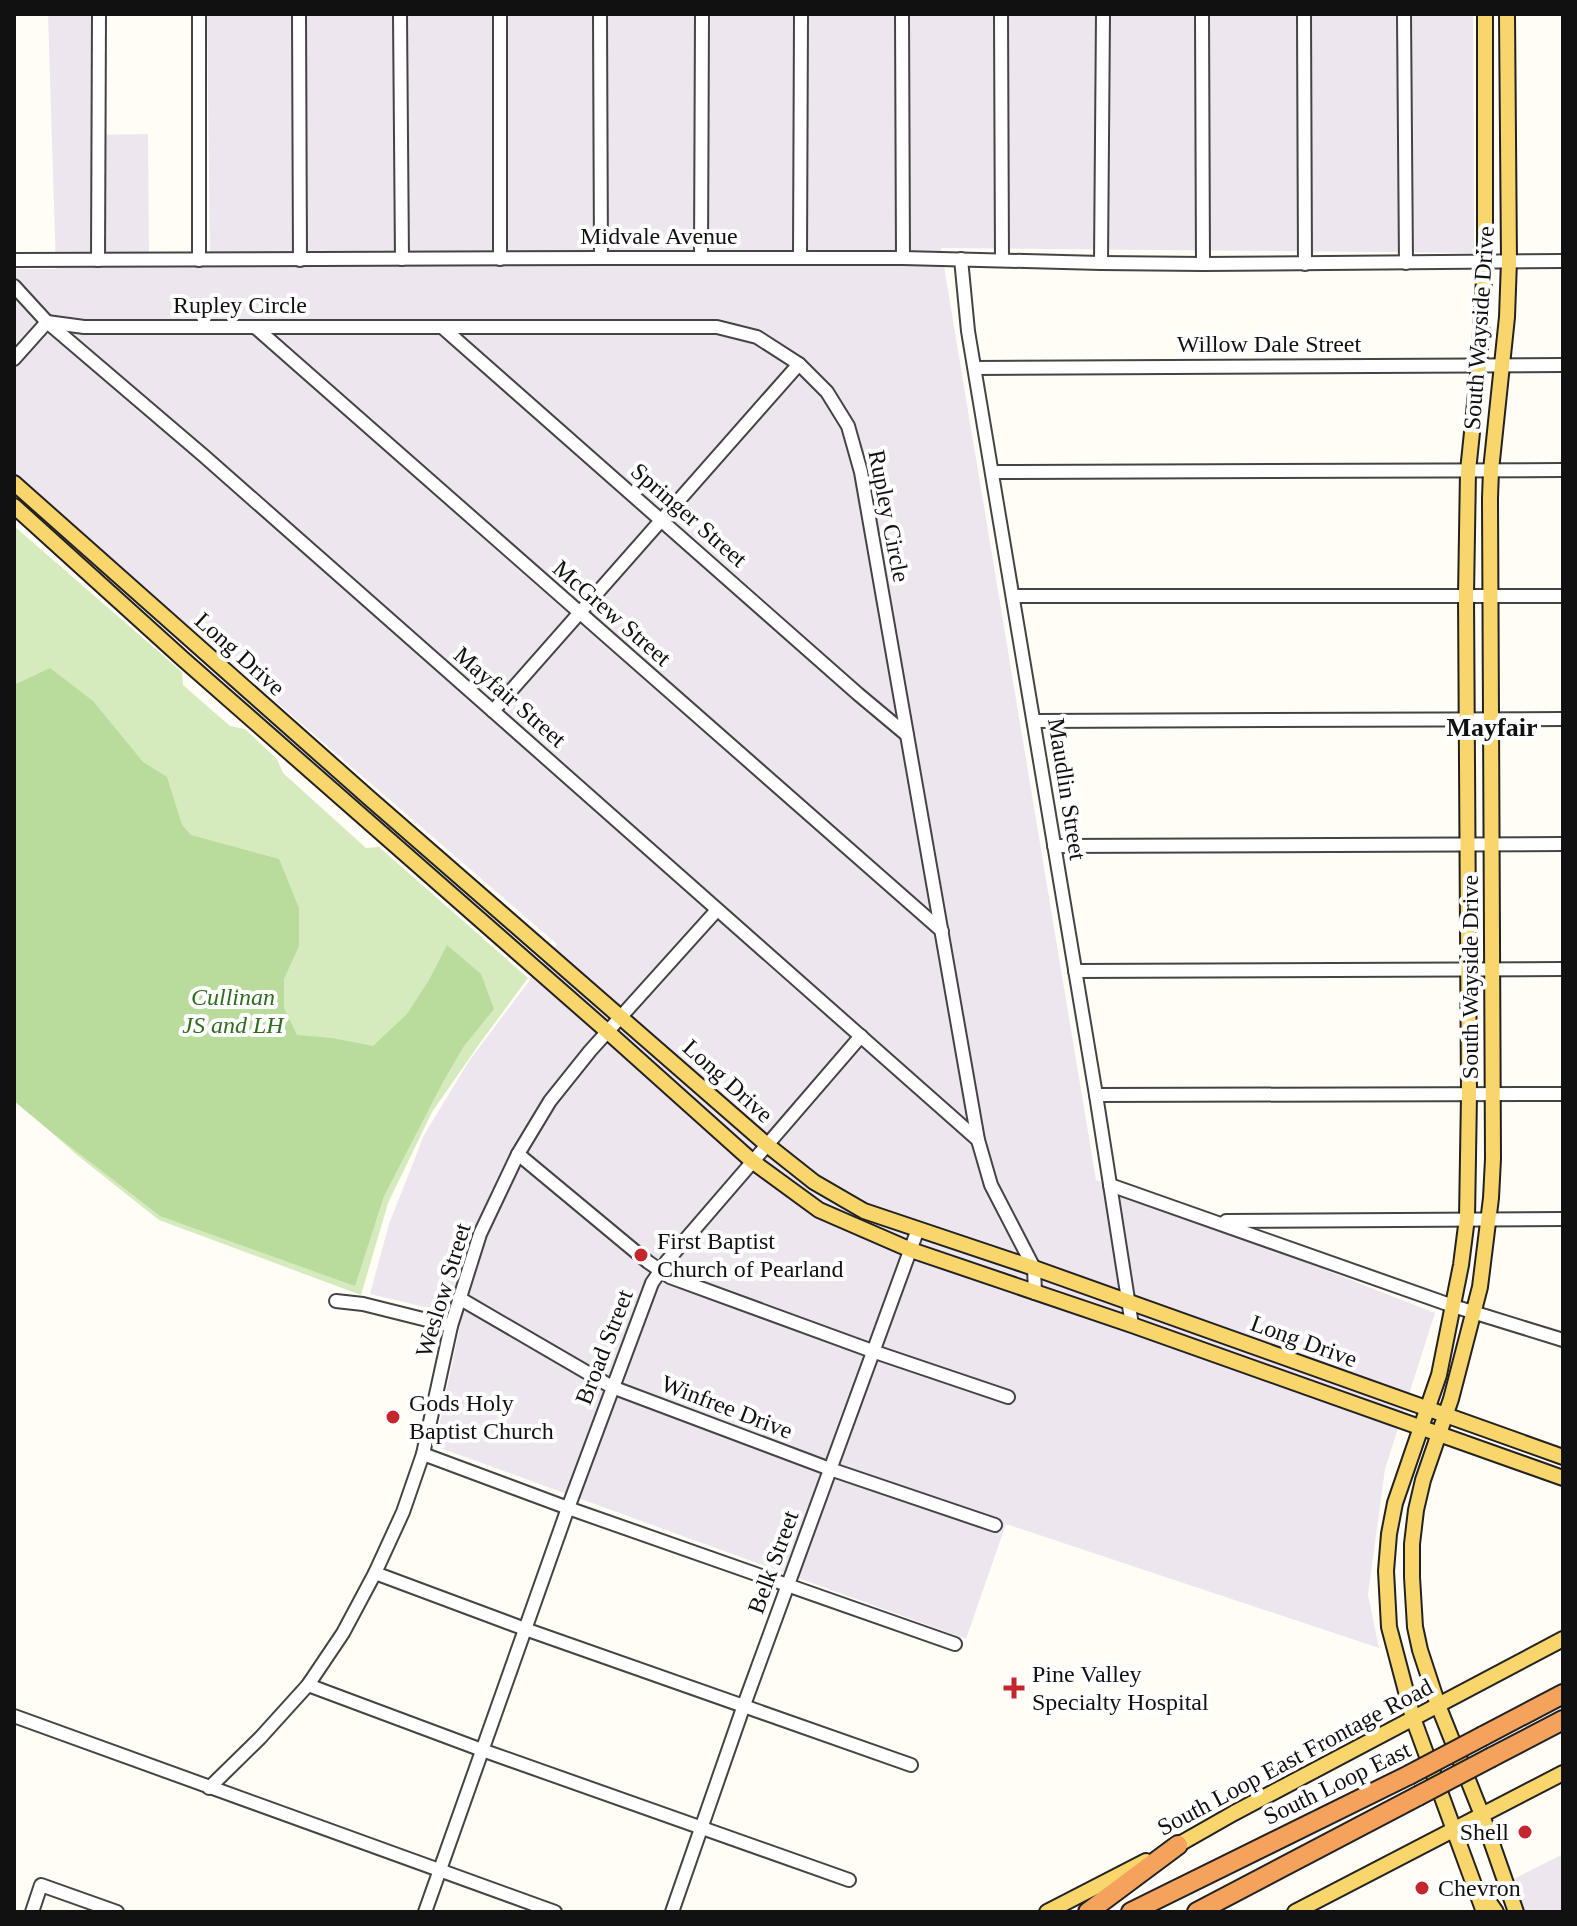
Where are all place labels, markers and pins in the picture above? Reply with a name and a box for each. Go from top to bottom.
place label: First Baptist Church of Pearland [657,1228,844,1282]
marker: First Baptist Church of Pearland [632,1246,650,1264]
place label: Gods Holy Baptist Church [409,1390,554,1444]
marker: Gods Holy Baptist Church [384,1408,402,1426]
place label: Pine Valley Specialty Hospital [1032,1661,1209,1715]
marker: Pine Valley Specialty Hospital [1003,1677,1025,1699]
place label: Shell [1460,1819,1509,1845]
marker: Shell [1516,1823,1534,1841]
place label: Chevron [1438,1875,1521,1901]
marker: Chevron [1413,1879,1431,1897]

